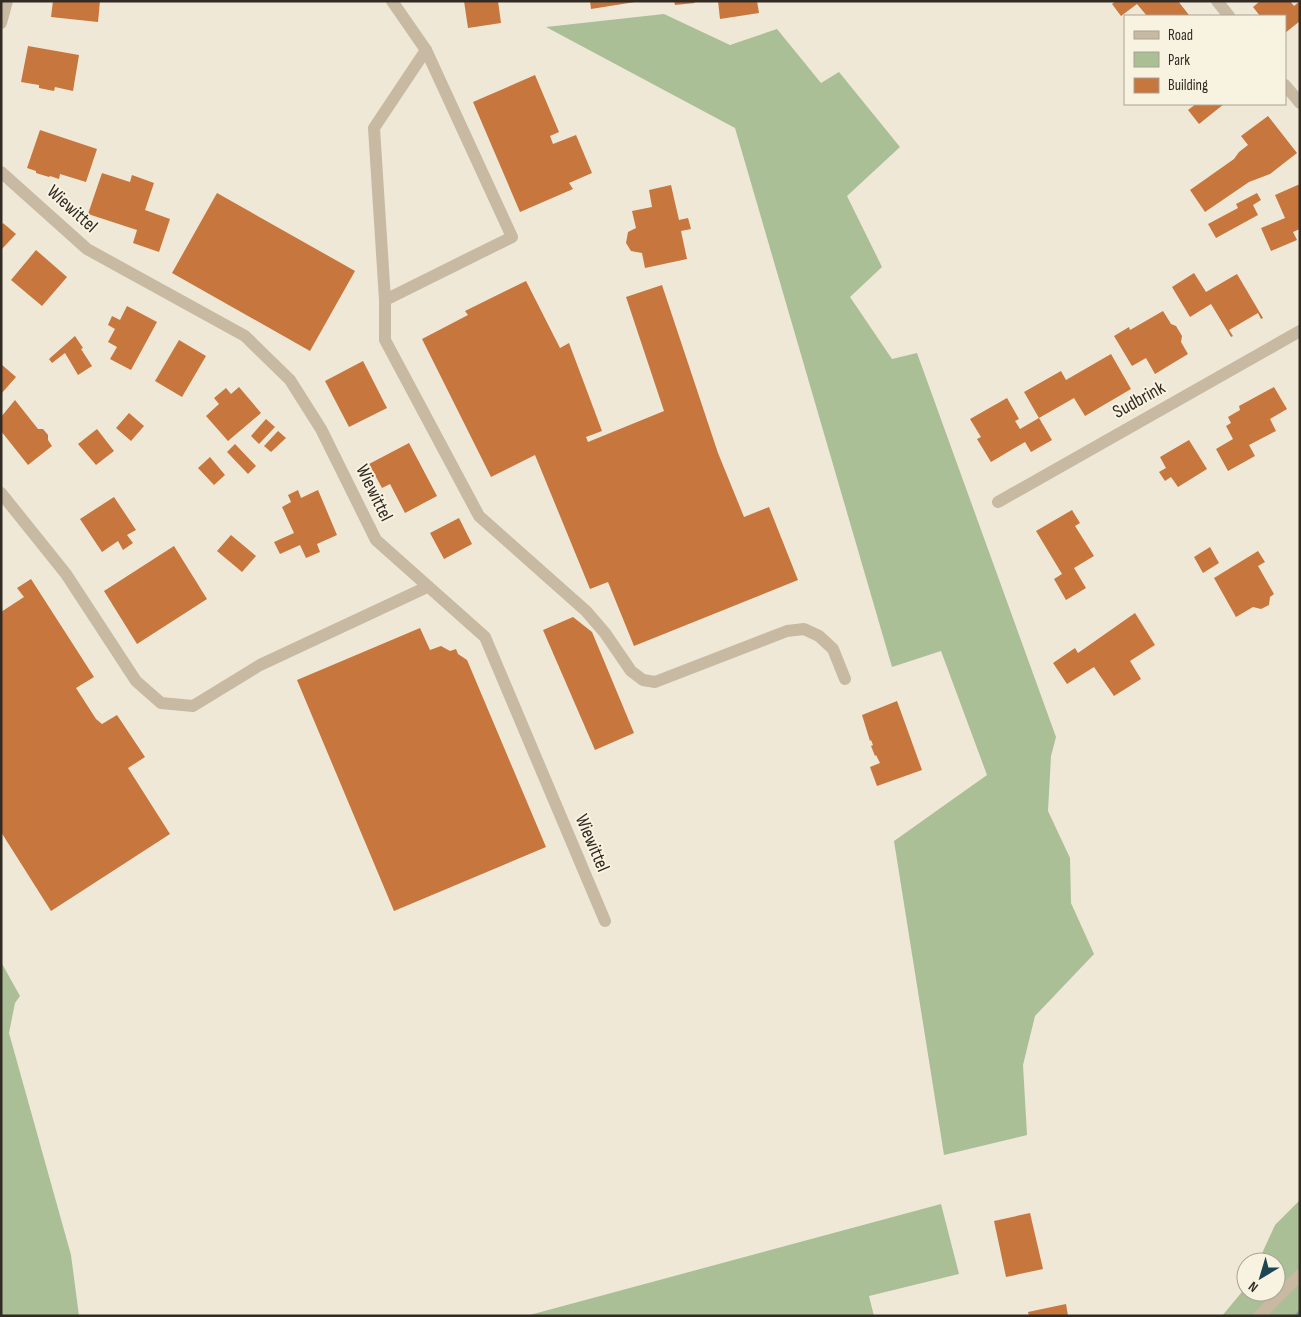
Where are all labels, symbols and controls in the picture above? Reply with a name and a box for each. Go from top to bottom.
legend [1124,15,1286,105]
text: Road [1168,26,1193,45]
text: Park [1168,51,1190,70]
text: Building [1168,76,1208,95]
street label: Wiewittel [42,180,102,238]
street label: Sudbrink [1109,376,1170,424]
street label: Wiewittel [350,461,398,525]
street label: Wiewittel [570,811,614,875]
north arrow [1236,1252,1286,1302]
text: N [1245,1278,1261,1296]

